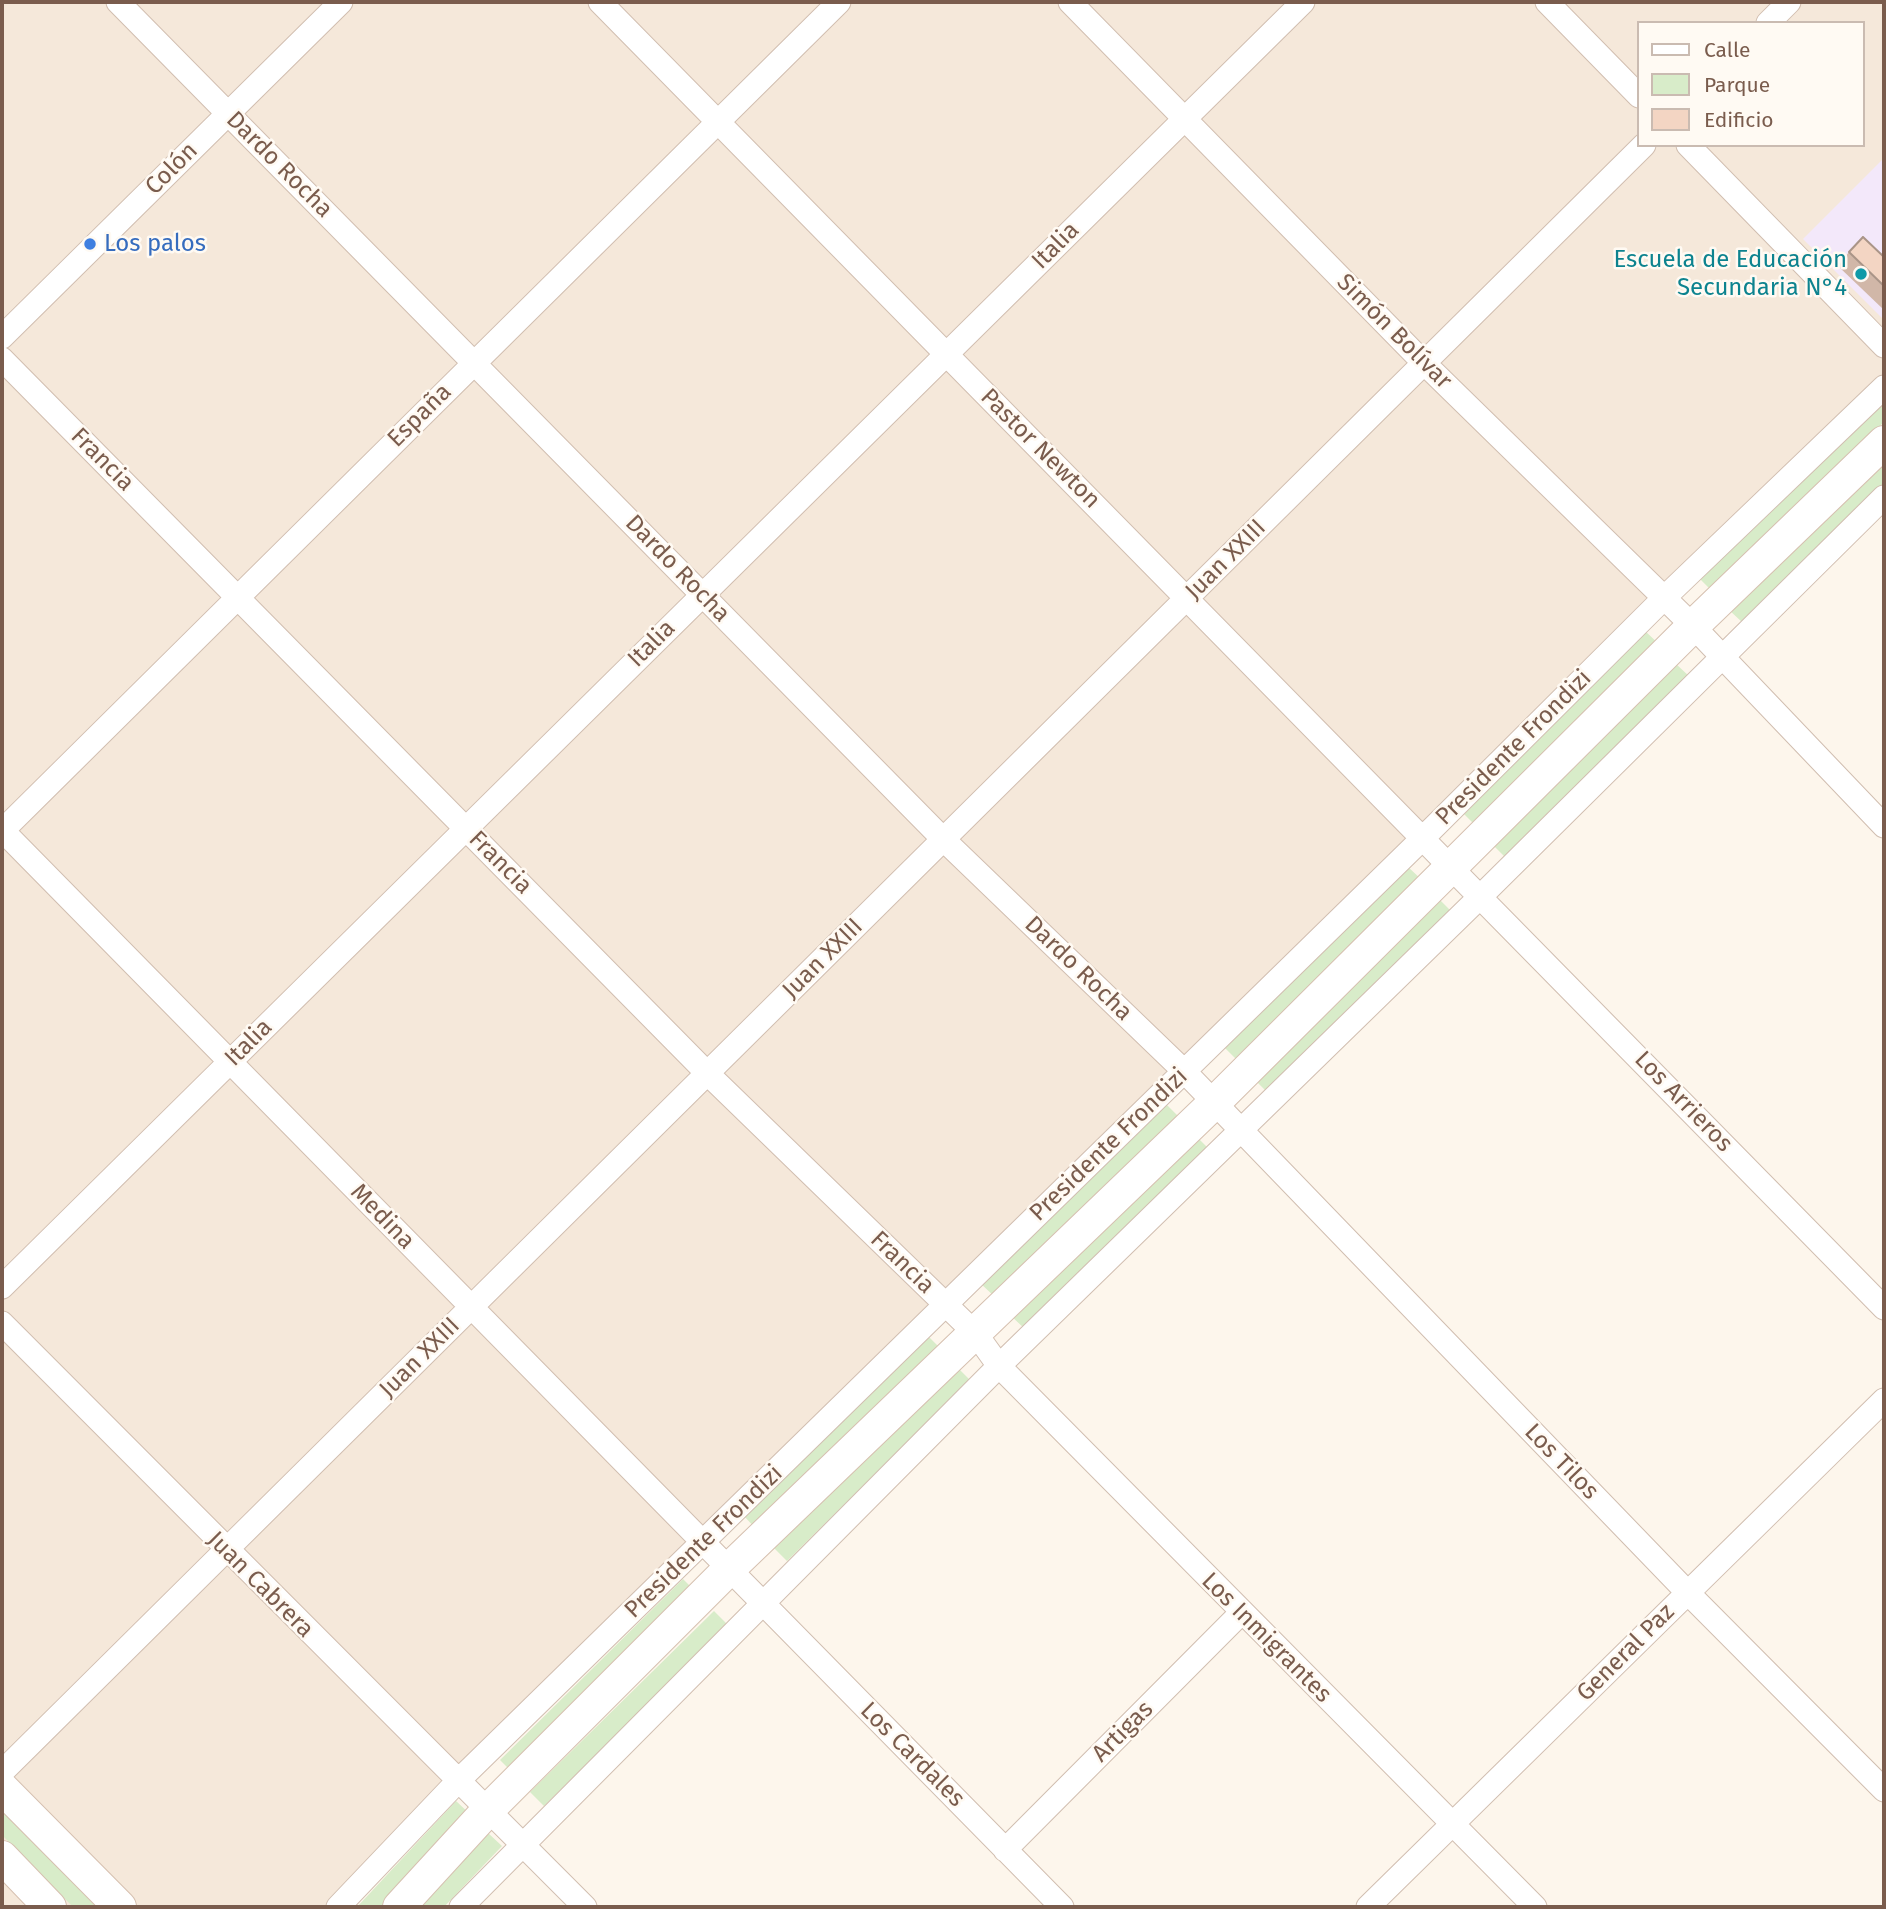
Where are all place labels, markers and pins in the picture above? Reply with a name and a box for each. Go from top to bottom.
place label: Los palos [104,230,206,258]
marker: Los palos [82,236,98,252]
place label: Escuela de Educación Secundaria N°4 [1613,246,1847,302]
marker: Escuela de Educación Secundaria N°4 [1853,266,1869,282]

